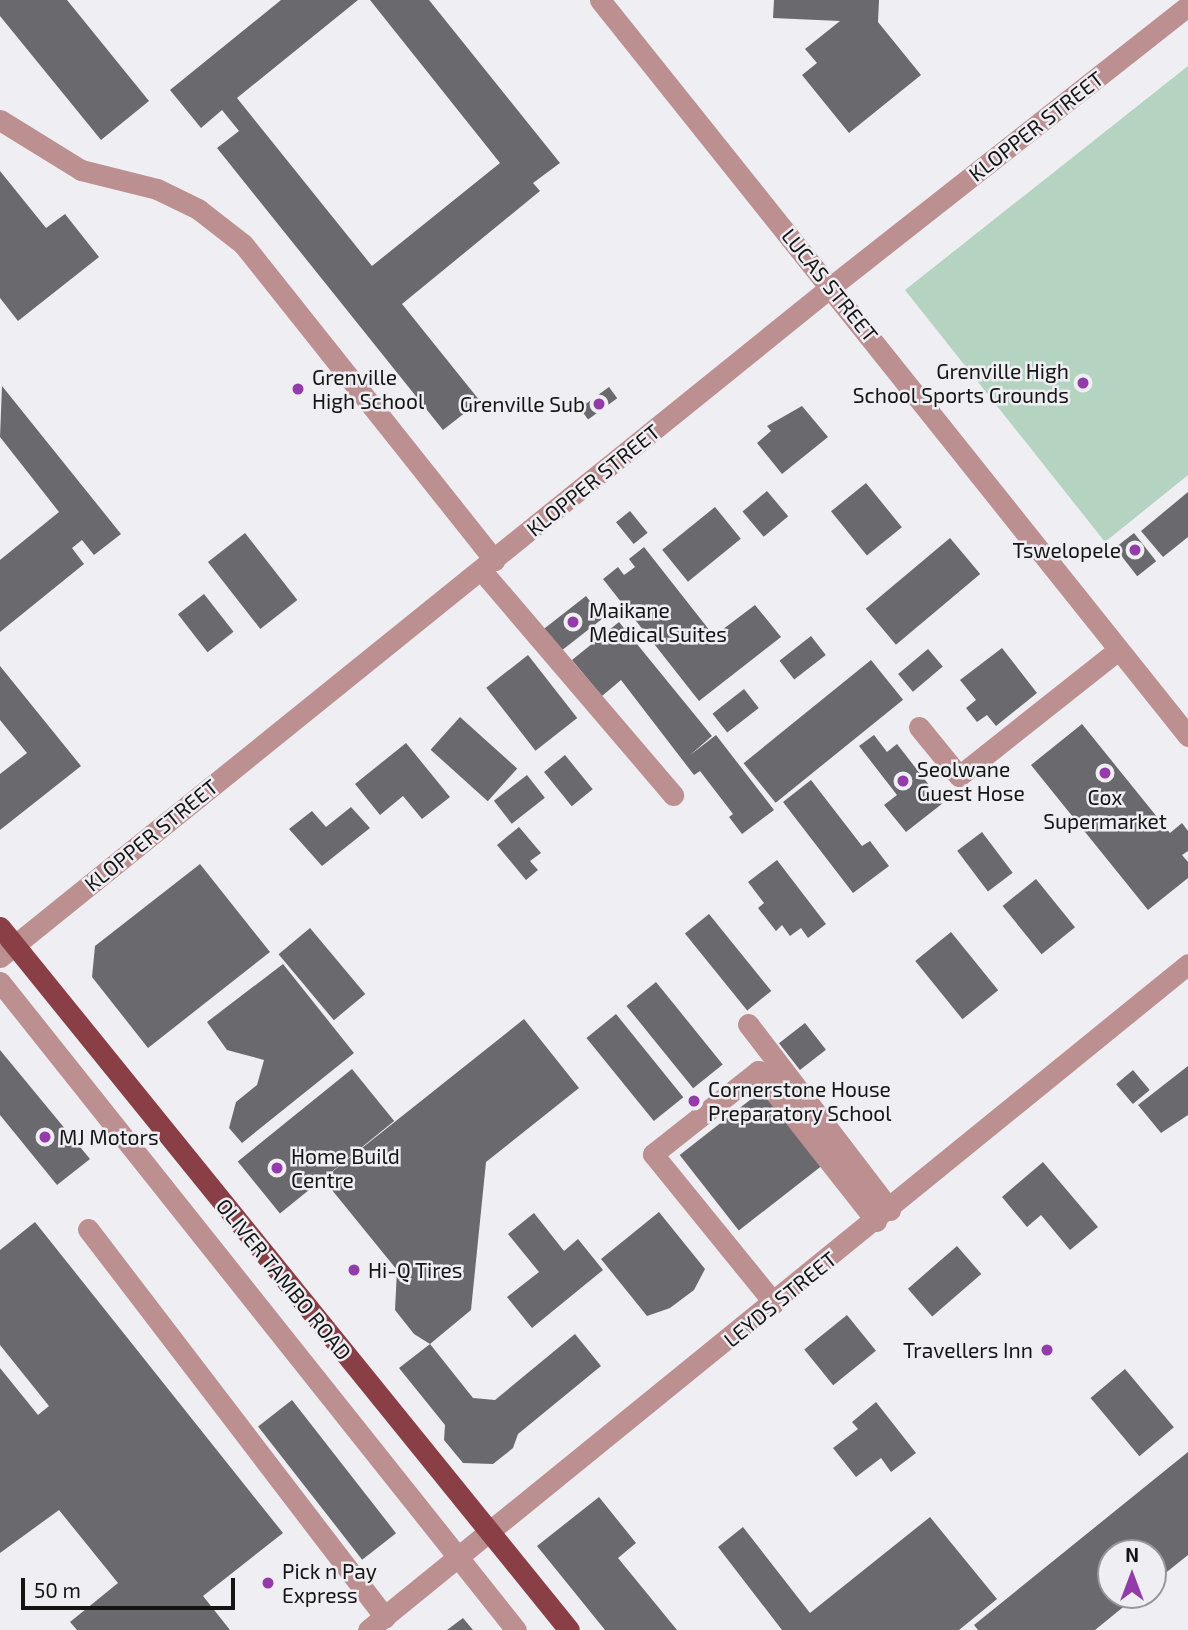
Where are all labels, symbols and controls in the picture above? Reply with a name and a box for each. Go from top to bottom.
street label: KLOPPER STREET [964,66,1108,186]
street label: LUCAS STREET [777,223,883,347]
place label: Grenville High School Sports Grounds [852,358,1069,408]
place label: Grenville High School [312,364,424,414]
marker: Grenville High School Sports Grounds [1075,375,1091,391]
marker: Grenville High School [290,381,306,397]
place label: Grenville Sub [460,391,585,417]
marker: Grenville Sub [591,396,607,412]
street label: KLOPPER STREET [521,419,665,541]
place label: Tswelopele [1013,537,1121,563]
marker: Tswelopele [1127,542,1143,558]
place label: Maikane Medical Suites [589,597,728,647]
marker: Maikane Medical Suites [563,612,583,632]
place label: Seolwane Guest Hose [917,756,1025,806]
marker: Cox Supermarket [1097,765,1113,781]
marker: Seolwane Guest Hose [895,773,911,789]
street label: KLOPPER STREET [79,774,223,896]
place label: Cox Supermarket [1043,784,1167,834]
place label: Cornerstone House Preparatory School [708,1076,892,1126]
marker: Cornerstone House Preparatory School [686,1093,702,1109]
place label: MJ Motors [59,1124,159,1150]
marker: MJ Motors [37,1129,53,1145]
place label: Home Build Centre [291,1143,400,1193]
marker: Home Build Centre [269,1160,285,1176]
street label: OLIVER TAMBO ROAD [211,1193,357,1365]
street label: LEYDS STREET [719,1246,841,1352]
place label: Hi-Q Tires [368,1257,463,1283]
marker: Hi-Q Tires [346,1262,362,1278]
place label: Travellers Inn [903,1337,1033,1363]
marker: Travellers Inn [1039,1342,1055,1358]
north arrow [1097,1539,1167,1609]
text: N [1125,1543,1139,1566]
place label: Pick n Pay Express [282,1558,377,1608]
scale bar [24,1564,238,1608]
marker: Pick n Pay Express [260,1575,276,1591]
text: 50 m [34,1577,81,1602]

